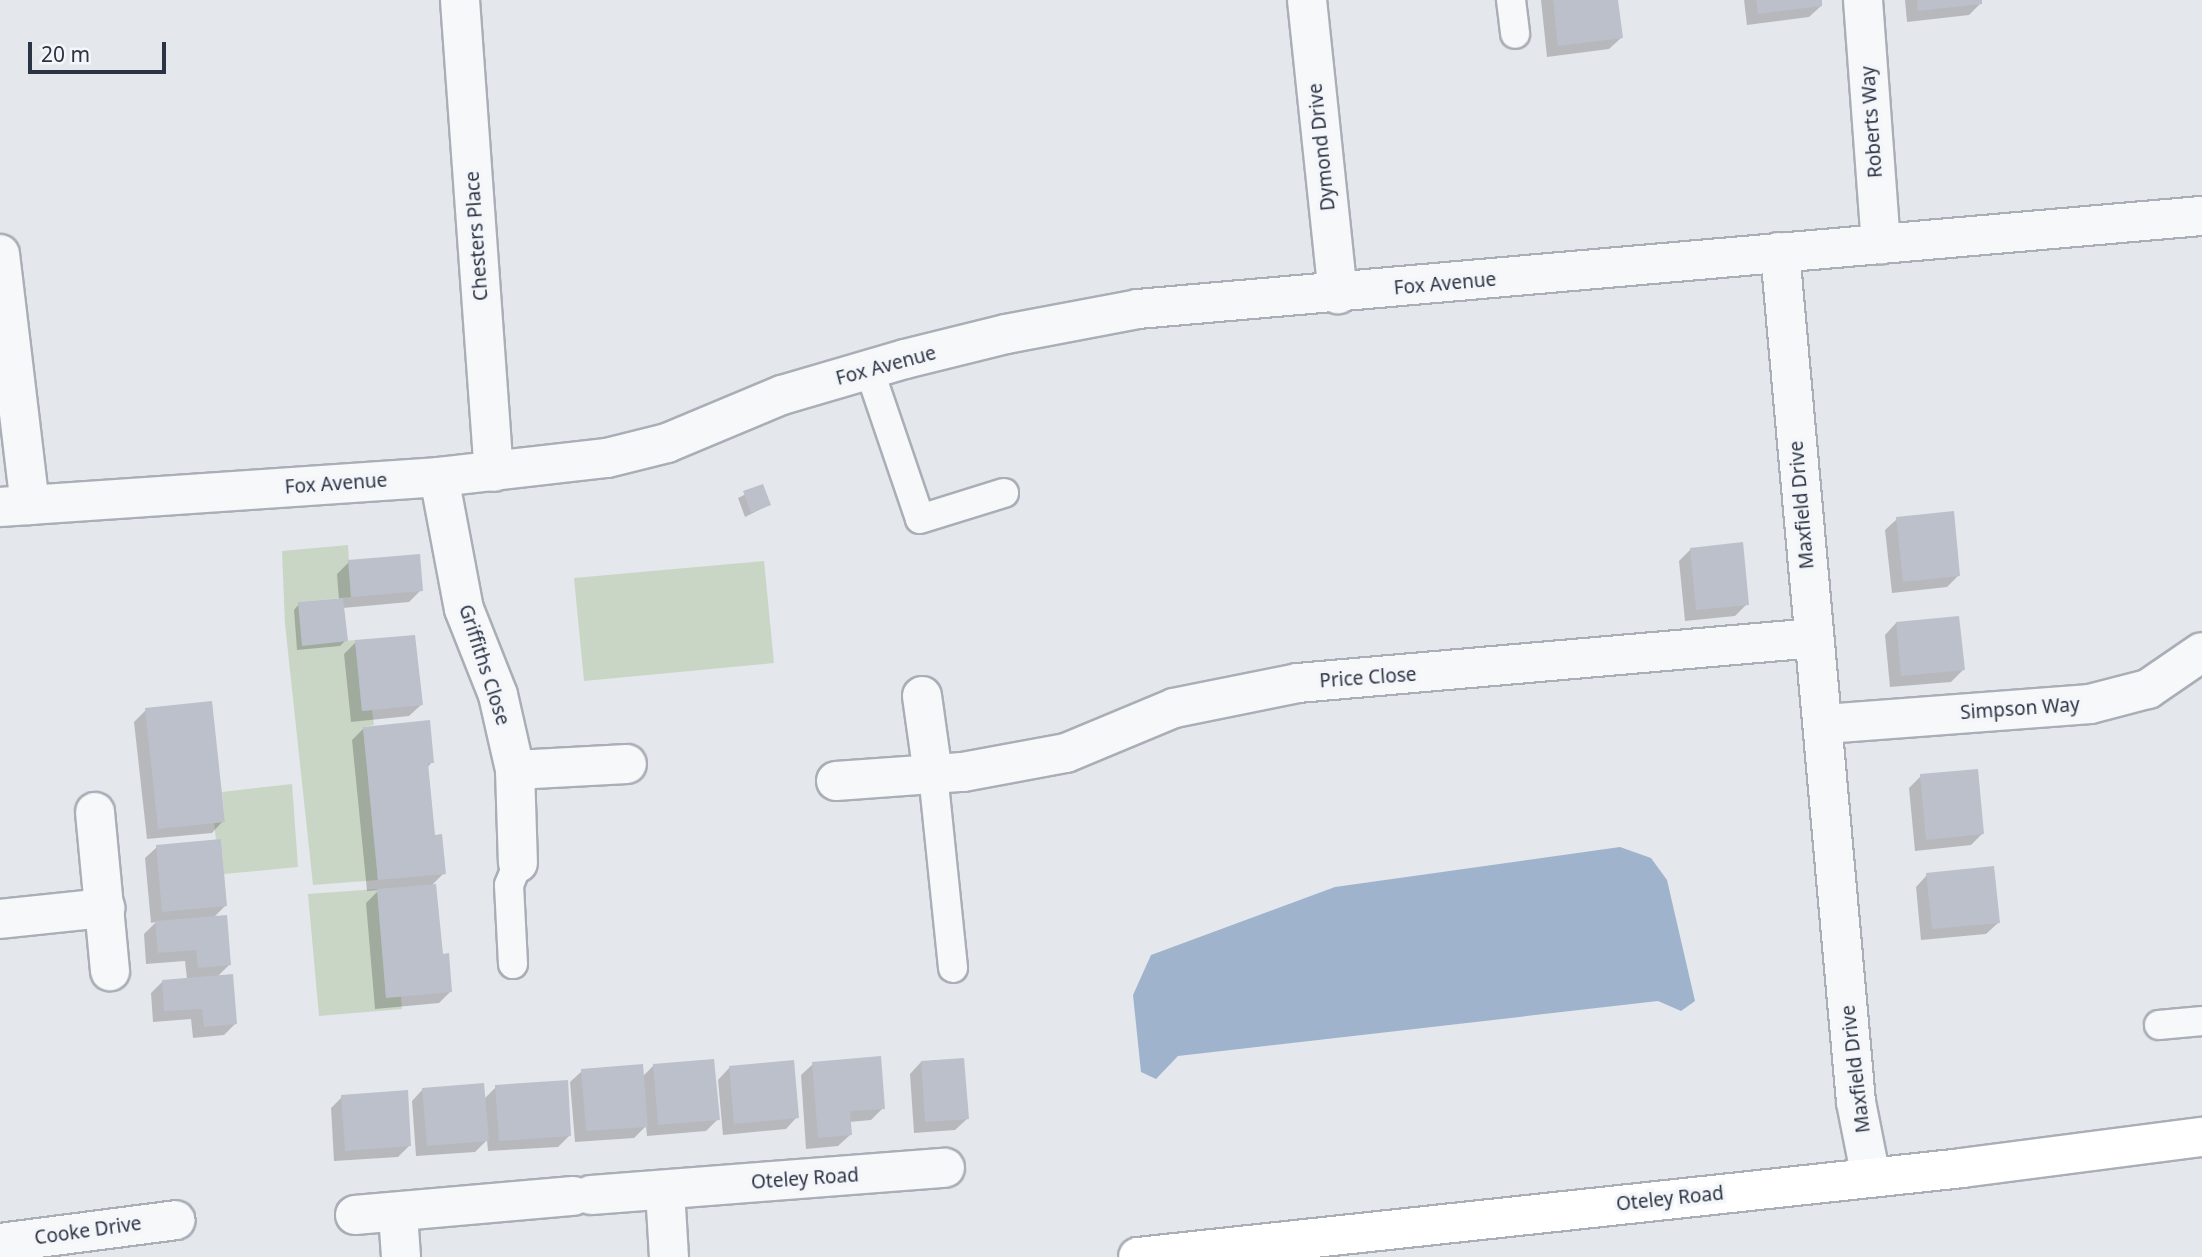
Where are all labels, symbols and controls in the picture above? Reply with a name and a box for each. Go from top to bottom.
scale bar [32,28,170,72]
text: 20 m [41,40,90,68]
street label: Roberts Way [1857,65,1887,179]
street label: Dymond Drive [1304,82,1340,212]
street label: Chesters Place [461,170,493,302]
street label: Fox Avenue [1393,268,1497,300]
street label: Fox Avenue [833,342,939,390]
street label: Maxfield Drive [1785,440,1819,570]
street label: Fox Avenue [284,469,388,499]
street label: Griffiths Close [454,602,514,728]
street label: Price Close [1319,663,1417,693]
street label: Simpson Way [1960,693,2080,725]
street label: Maxfield Drive [1837,1004,1875,1134]
street label: Oteley Road [750,1164,860,1194]
street label: Oteley Road [1615,1182,1725,1216]
street label: Cooke Drive [33,1212,143,1250]

